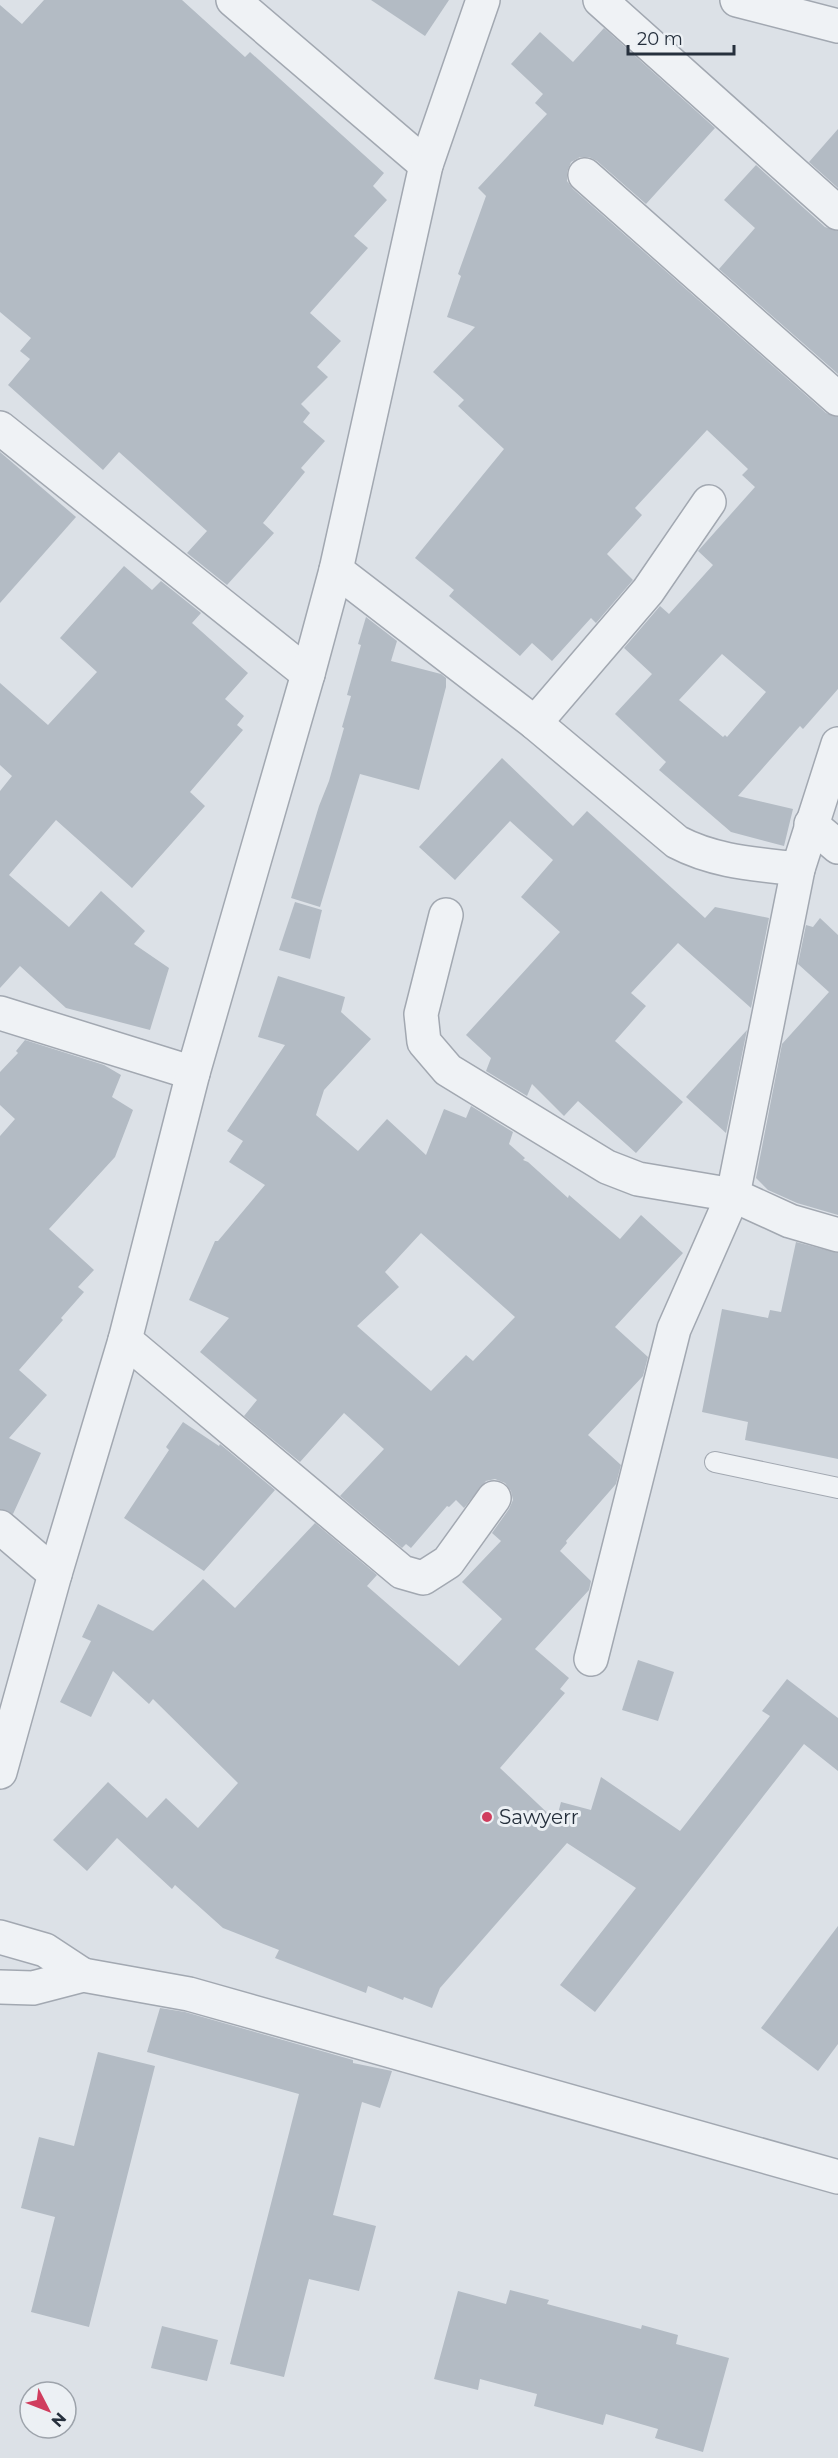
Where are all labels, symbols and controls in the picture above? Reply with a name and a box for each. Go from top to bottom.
scale bar [628,18,734,56]
text: 20 m [637,28,683,50]
place label: Sawyerr [499,1805,579,1829]
marker: Sawyerr [480,1810,494,1824]
north arrow [18,2380,78,2440]
text: N [47,2409,70,2431]

